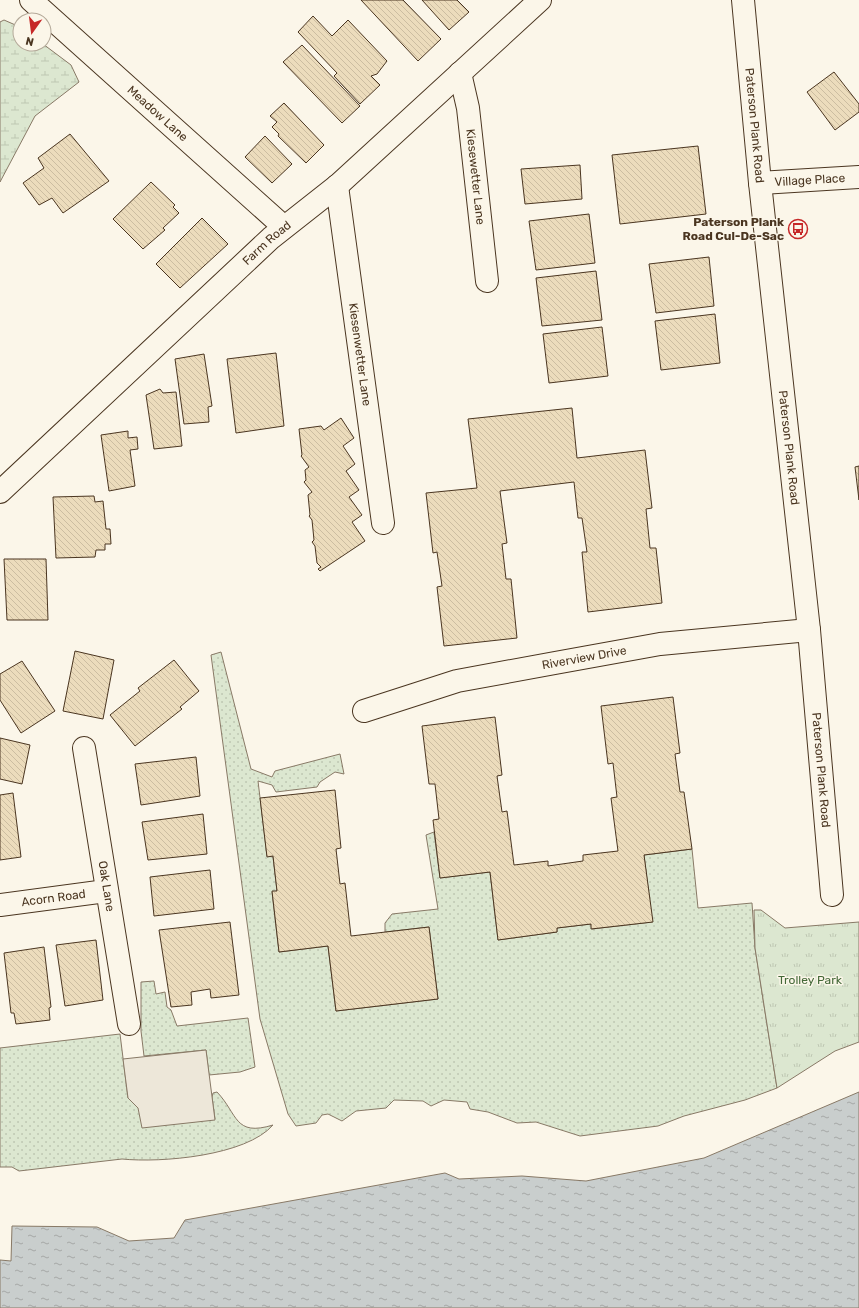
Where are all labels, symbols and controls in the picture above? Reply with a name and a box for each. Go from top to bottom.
north arrow [12,12,52,52]
text: N [24,34,35,48]
street label: Paterson Plank Road [742,67,767,184]
street label: Meadow Lane [124,83,191,144]
street label: Kiesewetter Lane [463,128,488,226]
street label: Village Place [774,171,846,189]
place label: Paterson Plank Road Cul-De-Sac [683,215,784,243]
street label: Farm Road [240,218,294,268]
bus stop icon: Paterson Plank Road Cul-De-Sac [787,218,809,240]
street label: Kiesenwetter Lane [346,302,374,407]
street label: Paterson Plank Road [776,389,802,506]
street label: Riverview Drive [541,643,628,672]
street label: Paterson Plank Road [809,712,833,828]
street label: Oak Lane [96,860,118,913]
street label: Acorn Road [21,887,87,909]
park label: Trolley Park [778,973,843,987]

